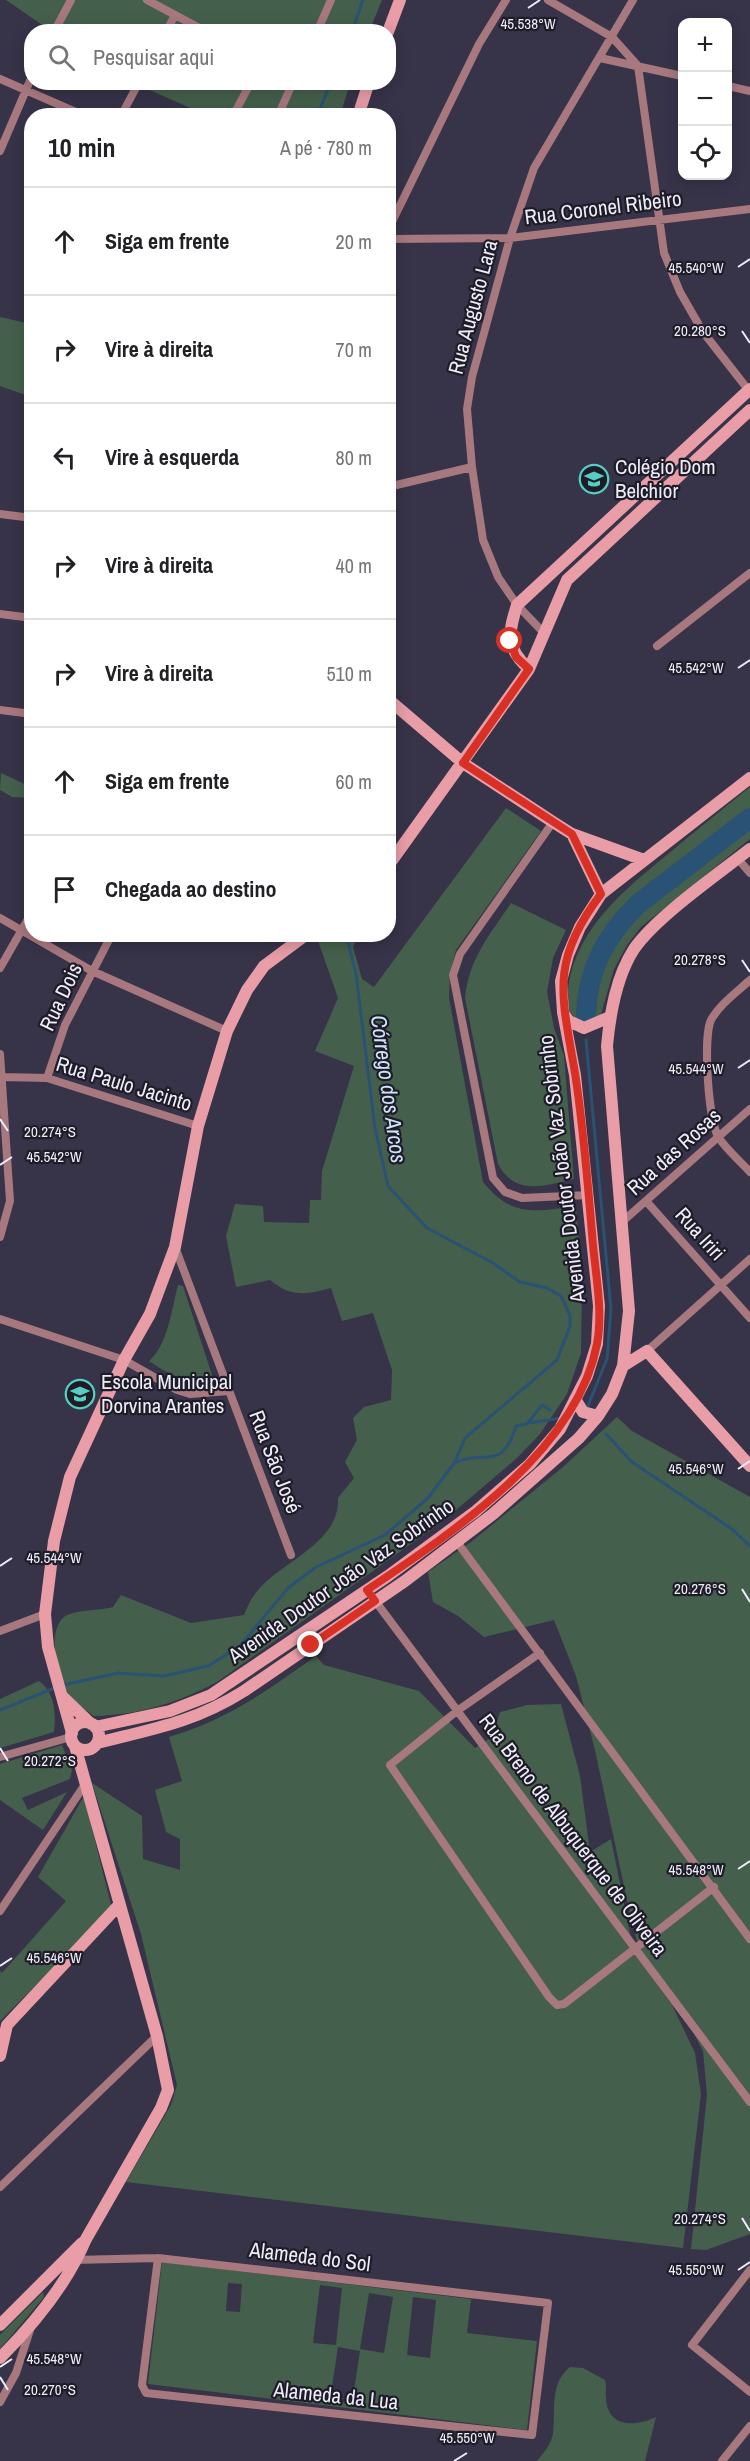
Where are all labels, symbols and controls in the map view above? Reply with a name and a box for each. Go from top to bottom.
text: 45.538°W [500,13,556,34]
map controls [678,18,732,180]
button: + [678,18,732,72]
search box [24,24,396,90]
icon: search [45,41,78,74]
text: Pesquisar aqui [93,42,214,72]
button: − [678,72,732,126]
button: locate [678,126,732,180]
text: 10 min [48,130,116,165]
text: A pé · 780 m [280,134,372,161]
street label: Rua Coronel Ribeiro [523,183,683,232]
icon: ahead [48,225,81,258]
text: Siga em frente [105,226,229,256]
text: 20 m [336,228,372,255]
street label: Rua Augusto Lara [441,236,504,377]
text: 45.540°W [668,257,724,278]
text: 20.280°S [674,320,726,341]
icon: right [48,333,81,366]
text: Vire à direita [105,334,213,364]
text: 70 m [336,336,372,363]
icon: left [48,441,81,474]
text: Vire à esquerda [105,442,239,472]
text: 80 m [336,444,372,471]
place label: Colégio Dom Belchior [615,452,716,505]
school or university icon: Colégio Dom Belchior [578,463,610,495]
icon: right [48,549,81,582]
text: Vire à direita [105,550,213,580]
text: 40 m [336,552,372,579]
route start [496,627,522,653]
icon: right [48,657,81,690]
text: 45.542°W [668,657,724,678]
text: Vire à direita [105,658,213,688]
text: 510 m [326,660,372,687]
icon: ahead [48,765,81,798]
text: Siga em frente [105,766,229,796]
text: 60 m [336,768,372,795]
icon: arrive [48,873,81,906]
text: Chegada ao destino [105,874,276,904]
text: 20.278°S [674,949,726,970]
street label: Rua Dois [32,958,89,1035]
water label: Córrego dos Arcos [364,1013,414,1165]
street label: Avenida Doutor João Vaz Sobrinho [531,1034,592,1306]
street label: Rua Paulo Jacinto [53,1049,196,1118]
text: 45.544°W [668,1058,724,1079]
street label: Rua das Rosas [620,1101,727,1202]
text: 20.274°S [24,1121,76,1142]
text: 45.542°W [26,1146,82,1167]
street label: Rua Iriri [669,1201,732,1266]
place label: Escola Municipal Dorvina Arantes [101,1367,232,1420]
school or university icon: Escola Municipal Dorvina Arantes [64,1378,96,1410]
street label: Rua São José [243,1406,308,1518]
text: 45.546°W [668,1458,724,1479]
street label: Avenida Doutor João Vaz Sobrinho [221,1491,459,1670]
text: 45.544°W [26,1547,82,1568]
text: 20.276°S [674,1578,726,1599]
route end [297,1631,323,1657]
street label: Rua Breno de Albuquerque de Oliveira [473,1707,675,1962]
text: 20.272°S [24,1750,76,1771]
text: 45.548°W [668,1859,724,1880]
text: 45.546°W [26,1947,82,1968]
text: 20.274°S [674,2208,726,2229]
street label: Alameda do Sol [247,2235,372,2278]
text: 45.550°W [668,2259,724,2280]
text: 45.548°W [26,2348,82,2369]
street label: Alameda da Lua [271,2374,400,2417]
text: 20.270°S [24,2379,76,2400]
text: 45.550°W [439,2427,495,2448]

